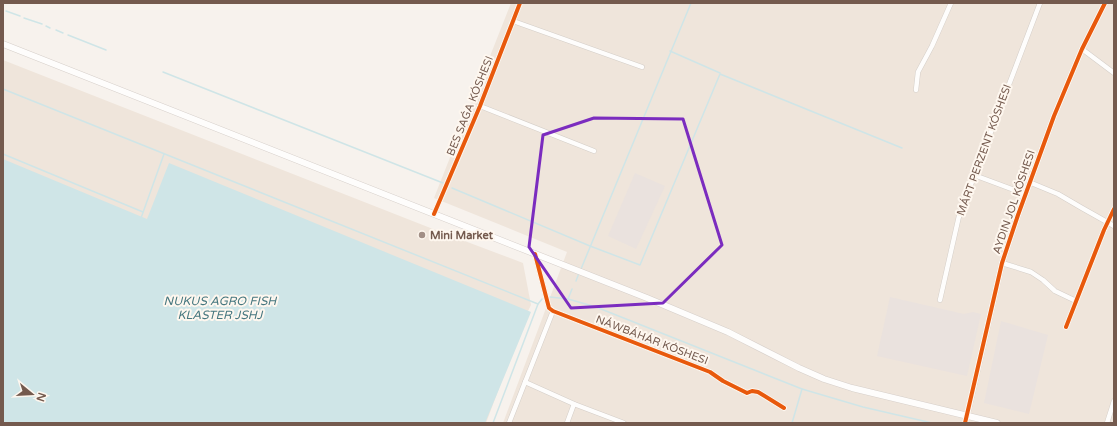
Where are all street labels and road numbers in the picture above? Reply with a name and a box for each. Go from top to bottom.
street label: BES SAǴA KÓSHESI [443,54,496,158]
street label: MÁRT PERZENT KÓSHESI [953,82,1014,217]
street label: AYDIN JOL KÓSHESI [989,148,1038,256]
street label: NÁWBÁHÁR KÓSHESI [594,312,710,367]

